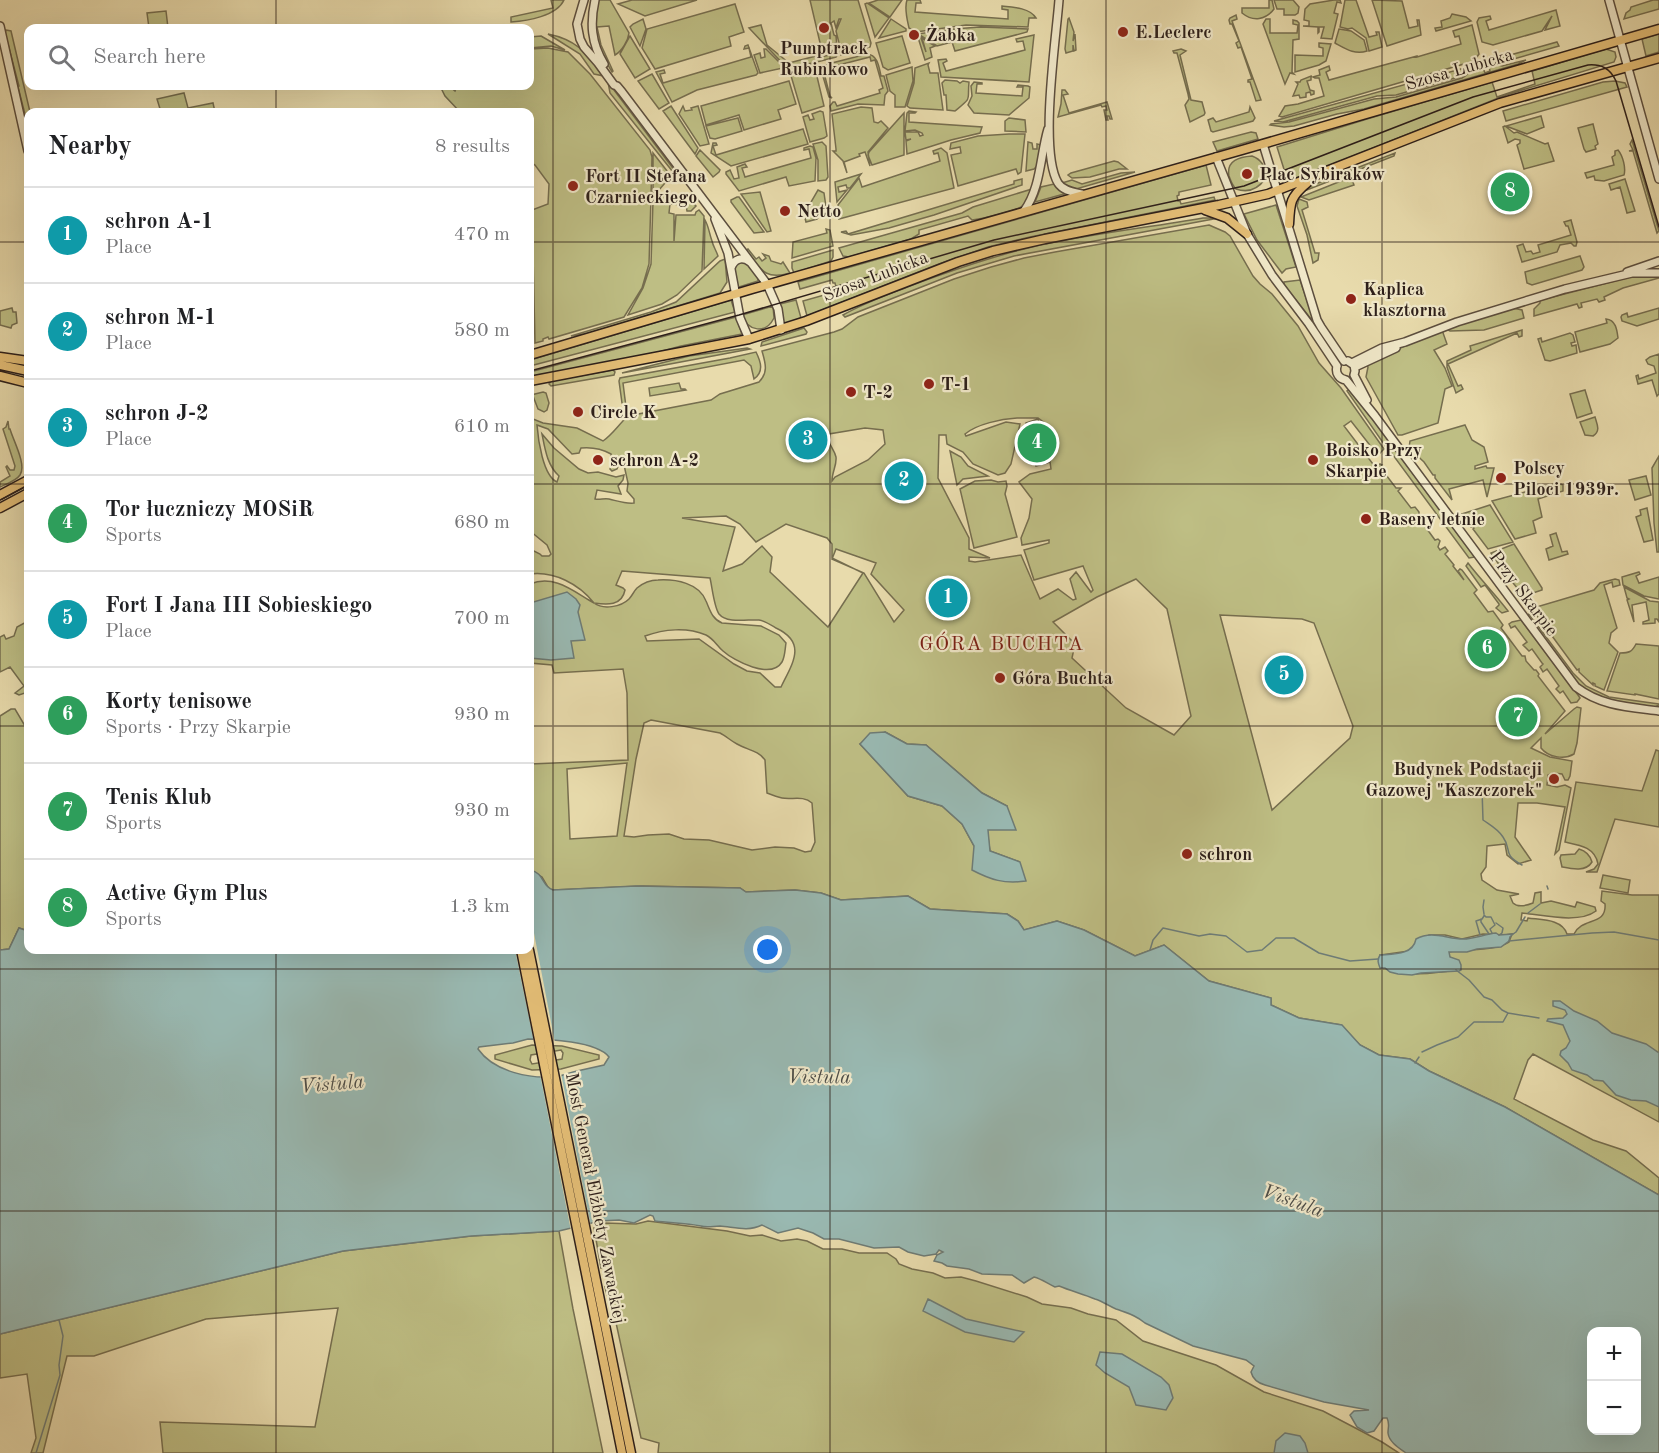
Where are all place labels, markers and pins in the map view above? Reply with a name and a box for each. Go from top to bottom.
marker: Pumptrack Rubinkowo [817,21,831,35]
place label: Żabka [926,24,976,45]
place label: E.Leclerc [1135,24,1212,42]
marker: E.Leclerc [1116,25,1130,39]
marker: Żabka [907,28,921,42]
place label: Pumptrack Rubinkowo [780,40,868,79]
place label: Plac Sybiraków [1259,166,1385,184]
marker: Plac Sybiraków [1240,167,1254,181]
place label: Fort II Stefana Czarnieckiego [585,168,706,207]
pin: 8 [1490,170,1530,214]
marker: Fort II Stefana Czarnieckiego [566,179,580,193]
place label: Netto [797,203,841,221]
marker: Netto [778,204,792,218]
place label: Kaplica klasztorna [1363,281,1446,320]
marker: Kaplica klasztorna [1344,292,1358,306]
place label: T-1 [941,376,971,394]
marker: T-1 [922,377,936,391]
place label: T-2 [863,384,893,402]
marker: T-2 [844,385,858,399]
place label: Circle K [590,404,657,422]
marker: Circle K [571,405,585,419]
pin: 3 [788,418,828,462]
pin: 4 [1018,420,1056,466]
place label: Boisko Przy Skarpie [1325,442,1422,481]
place label: schron A-2 [610,452,699,470]
marker: schron A-2 [591,453,605,467]
marker: Boisko Przy Skarpie [1306,453,1320,467]
pin: 2 [884,458,924,504]
place label: Polscy Piloci 1939r. [1513,460,1619,499]
marker: Polscy Piloci 1939r. [1494,471,1508,485]
place label: Baseny letnie [1378,511,1485,529]
marker: Baseny letnie [1359,512,1373,526]
pin: 1 [928,576,968,620]
pin: 6 [1468,626,1506,672]
pin: 5 [1264,652,1304,698]
place label: Góra Buchta [1012,670,1113,688]
marker: Góra Buchta [993,671,1007,685]
pin: 7 [1498,694,1538,740]
place label: Budynek Podstacji Gazowej "Kaszczorek" [1365,761,1542,800]
marker: Budynek Podstacji Gazowej "Kaszczorek" [1547,772,1561,786]
place label: schron [1199,846,1252,864]
marker: schron [1180,847,1194,861]

